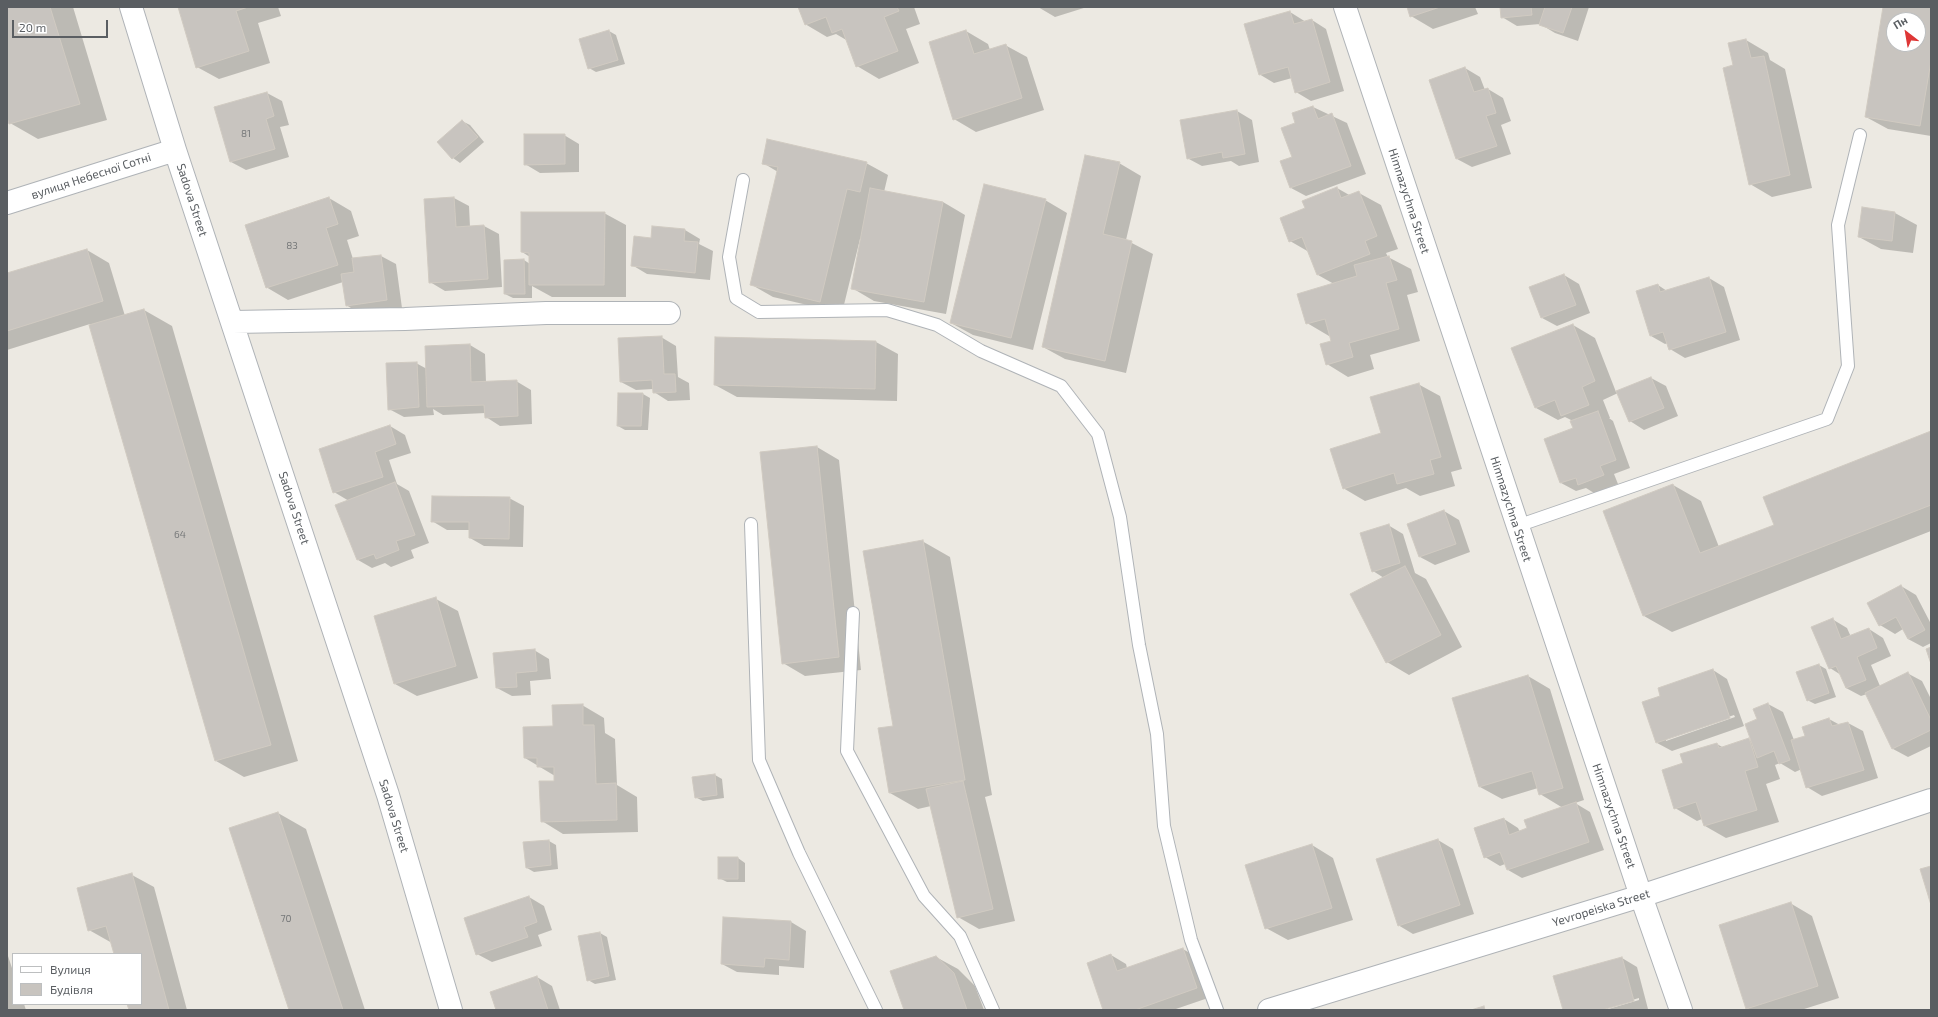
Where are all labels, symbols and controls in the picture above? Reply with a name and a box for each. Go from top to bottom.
scale bar [14,12,110,38]
north arrow [1886,12,1926,52]
text: Пн [1891,13,1910,31]
text: 20 m [19,20,46,34]
house number: 81 [241,128,251,140]
street label: Himnazychna Street [1385,147,1433,255]
street label: вулиця Небесної Сотні [29,150,153,202]
street label: Sadova Street [173,162,211,238]
house number: 83 [286,240,298,252]
street label: Himnazychna Street [1487,455,1535,563]
street label: Sadova Street [275,470,313,546]
house number: 64 [174,529,186,541]
street label: Himnazychna Street [1589,762,1639,870]
street label: Sadova Street [376,778,412,854]
street label: Yevropeiska Street [1550,886,1652,930]
house number: 70 [280,913,292,925]
legend [12,953,142,1005]
text: Вулиця [50,962,91,976]
text: Будівля [50,982,93,996]

